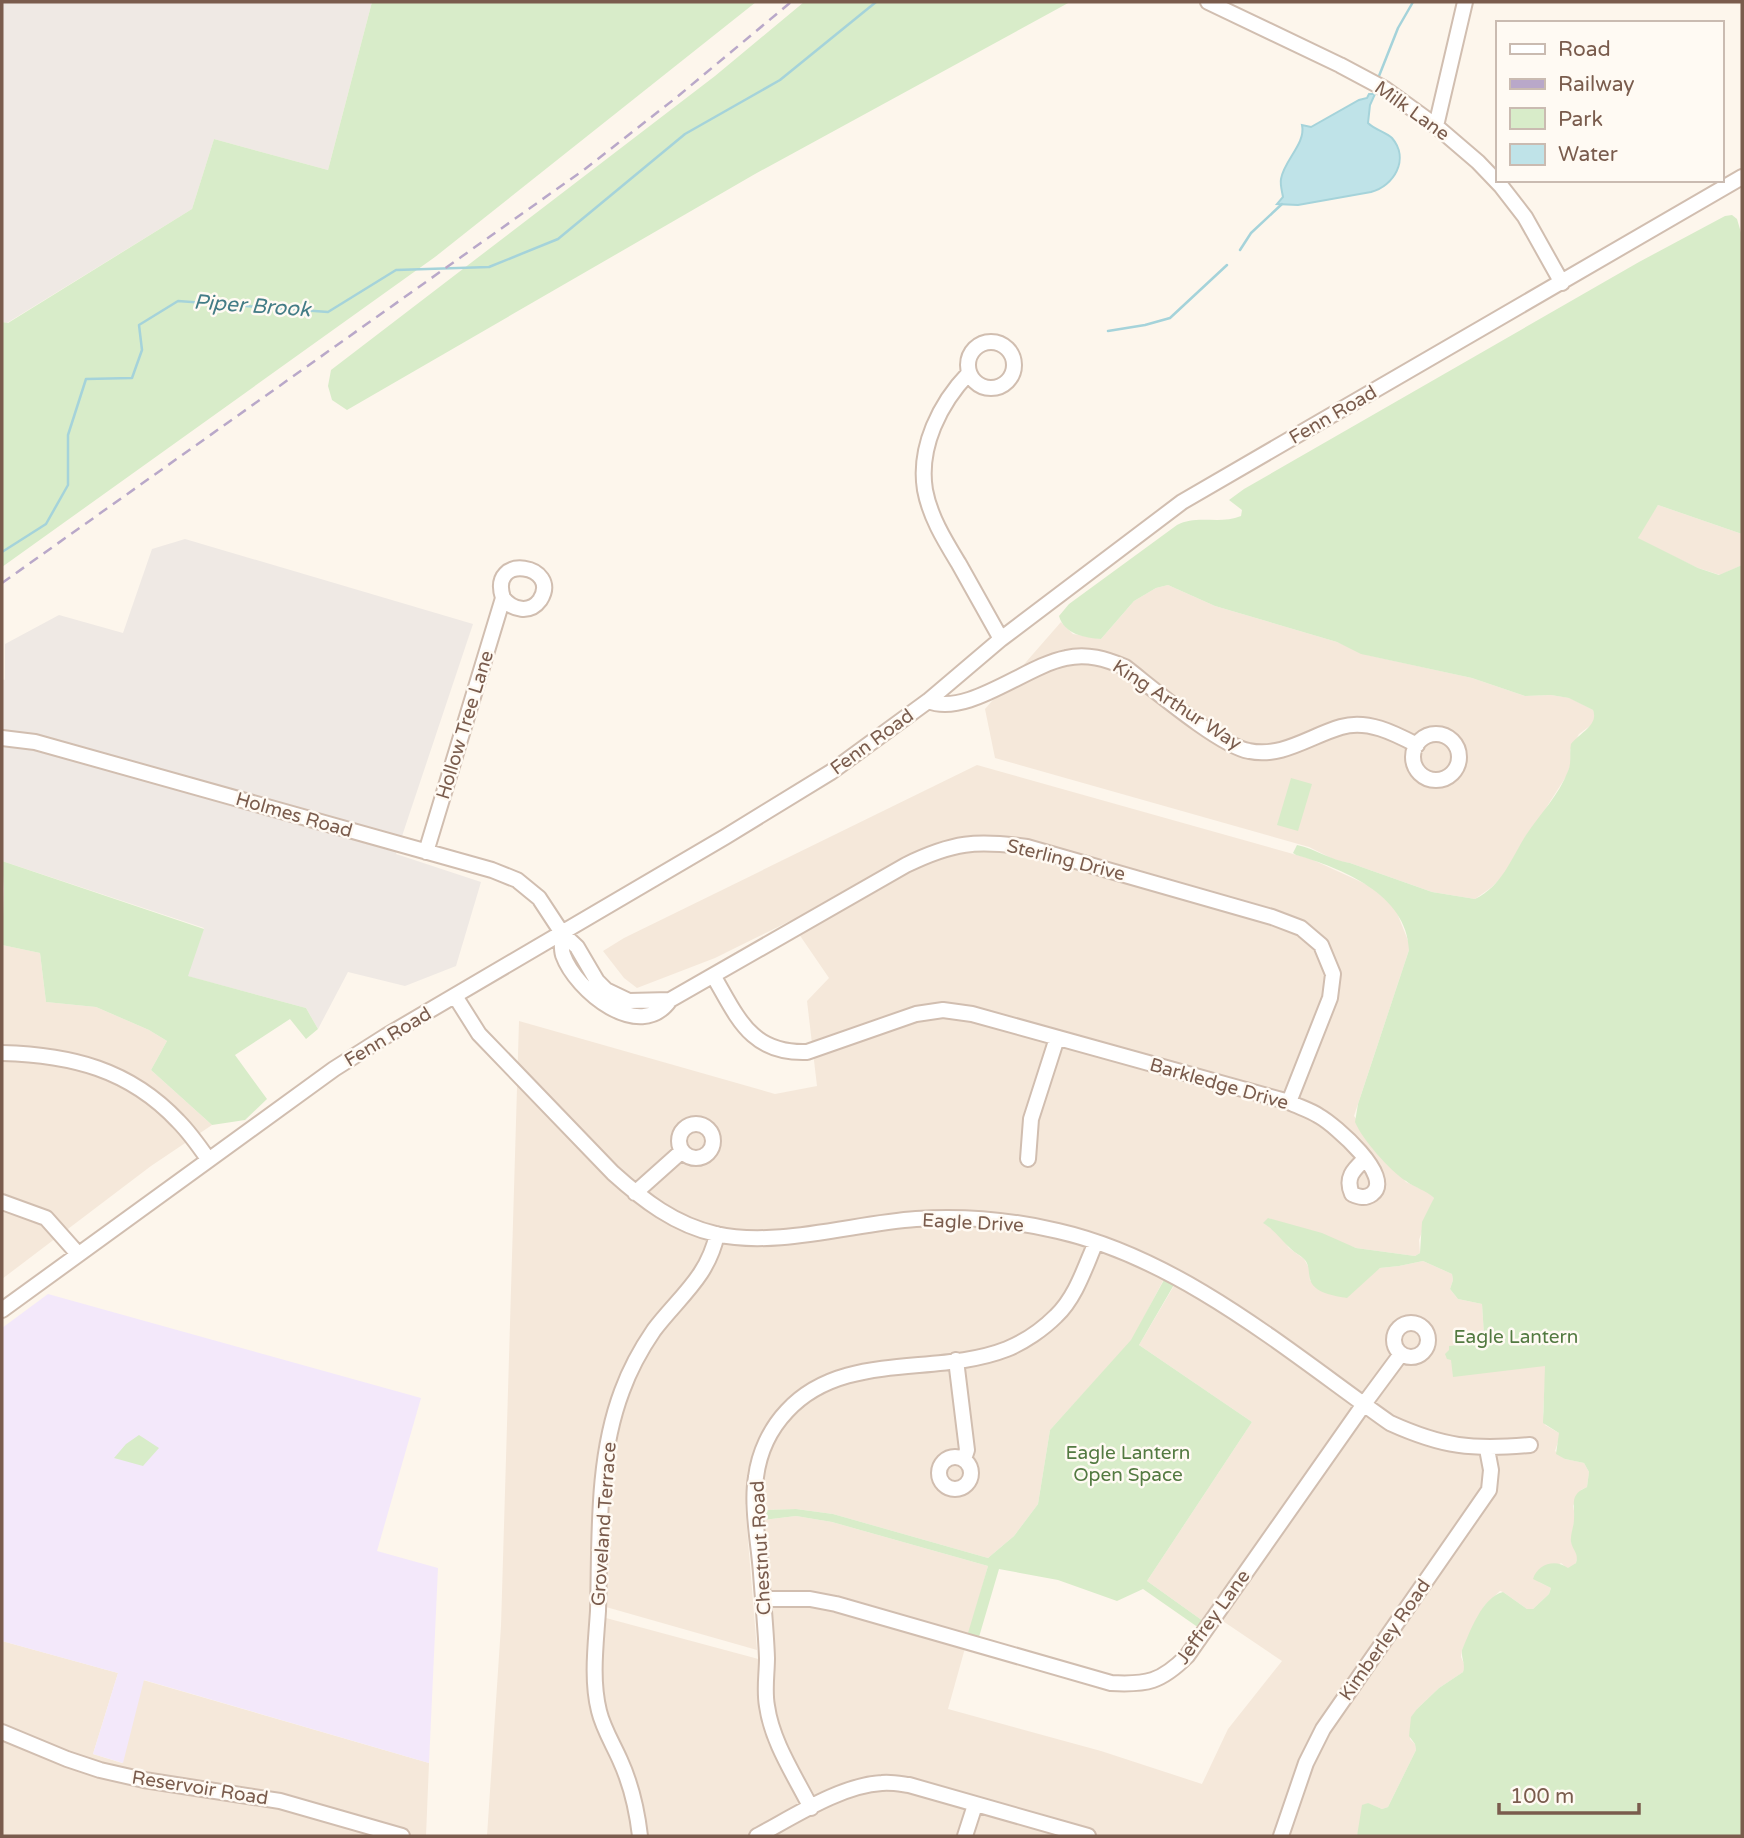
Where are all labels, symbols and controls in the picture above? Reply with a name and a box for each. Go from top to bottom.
legend [1496,21,1723,182]
text: Road [1558,37,1611,62]
text: Railway [1558,72,1635,97]
street label: Milk Lane [1370,77,1454,145]
text: Park [1558,107,1603,132]
text: Water [1558,142,1618,167]
water label: Piper Brook [193,289,313,323]
street label: Fenn Road [1285,381,1381,449]
street label: Hollow Tree Lane [432,648,498,802]
street label: King Arthur Way [1109,655,1245,755]
street label: Fenn Road [826,704,918,780]
street label: Holmes Road [233,788,355,842]
street label: Sterling Drive [1005,835,1127,885]
street label: Fenn Road [341,1002,435,1072]
street label: Barkledge Drive [1147,1054,1291,1114]
street label: Eagle Drive [922,1209,1024,1237]
park label: Eagle Lantern [1454,1326,1578,1348]
street label: Groveland Terrace [587,1441,621,1607]
park label: Eagle Lantern Open Space [1066,1442,1190,1486]
street label: Chestnut Road [746,1480,776,1616]
street label: Jeffrey Lane [1171,1566,1255,1668]
street label: Kimberley Road [1335,1575,1435,1705]
street label: Reservoir Road [130,1766,270,1810]
scale bar [1499,1772,1639,1816]
text: 100 m [1510,1784,1574,1809]

